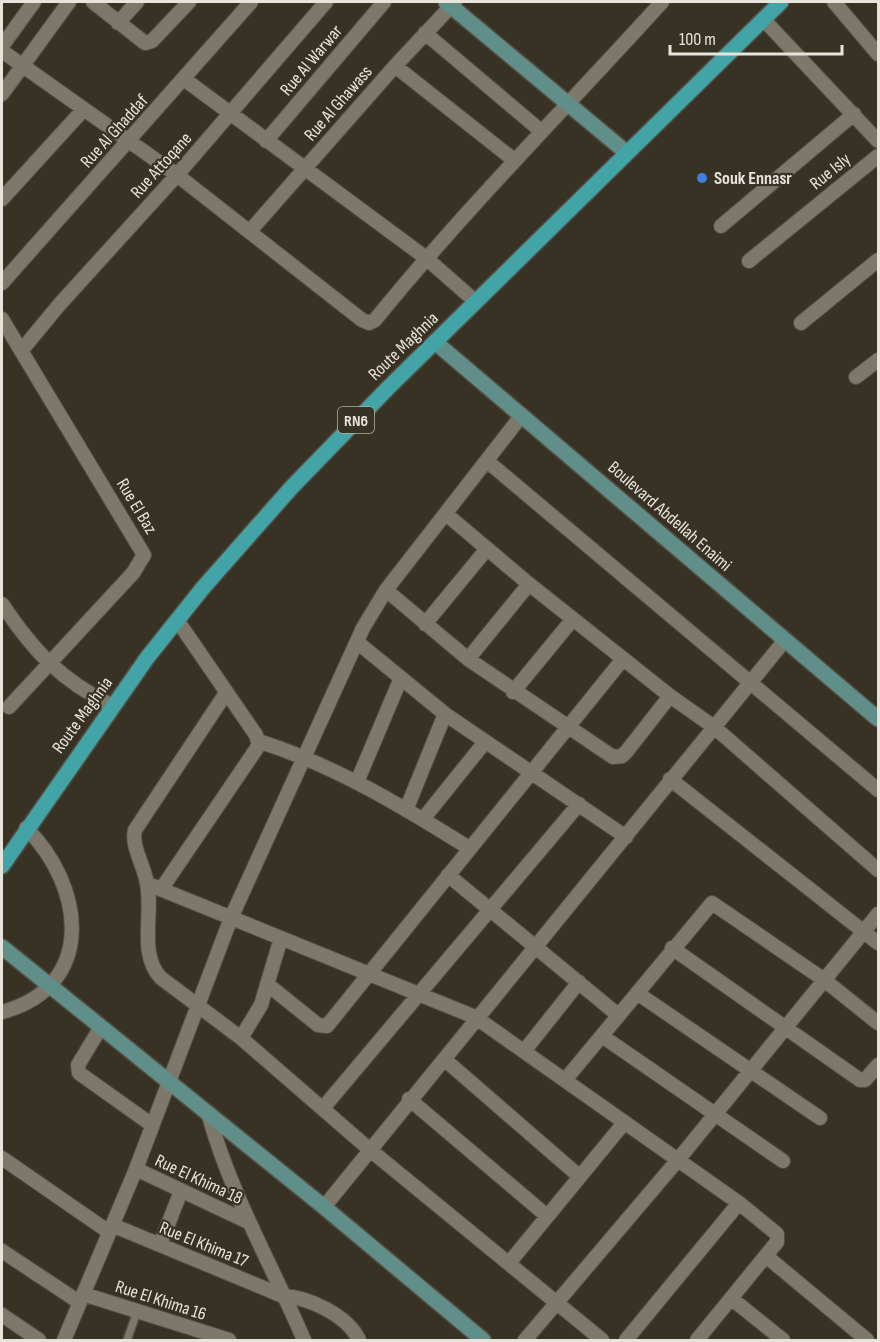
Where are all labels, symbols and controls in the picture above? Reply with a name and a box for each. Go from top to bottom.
scale bar [670,18,842,56]
street label: Rue Al Warwar [276,21,347,100]
text: 100 m [679,29,716,50]
street label: Rue Al Ghawass [300,61,377,145]
street label: Rue Al Ghaddaf [76,90,153,172]
street label: Rue Attoqane [126,128,196,203]
street label: Rue Isly [806,149,855,194]
place label: Souk Ennasr [714,168,792,189]
marker: Souk Ennasr [695,171,709,185]
street label: Route Maghnia [364,308,443,385]
road number: RN6 [338,407,374,433]
street label: Boulevard Abdellah Enaimi [604,457,736,576]
street label: Rue El Baz [112,475,162,538]
street label: Route Maghnia [48,673,117,757]
street label: Rue El Khima 18 [152,1150,246,1209]
street label: Rue El Khima 17 [156,1217,252,1272]
street label: Rue El Khima 16 [113,1276,209,1325]

